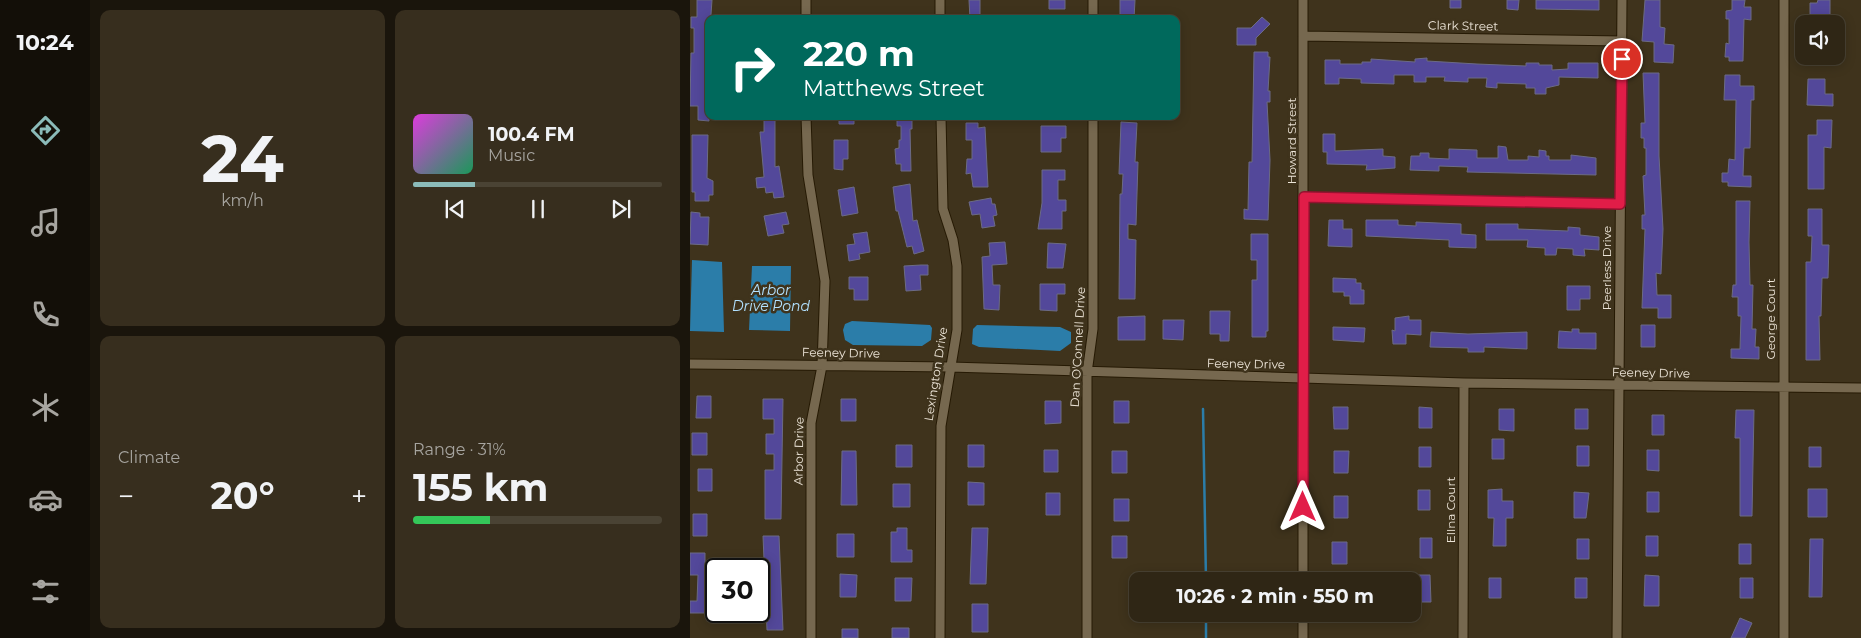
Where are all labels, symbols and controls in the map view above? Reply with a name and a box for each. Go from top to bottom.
map controls [1795,15,1845,65]
button: sound [1795,15,1845,65]
street label: Clark Street [1428,17,1498,34]
text: 10:24 [16,29,74,56]
text: 220 m [803,32,915,75]
icon: right [720,35,785,100]
pin [1601,38,1643,80]
icon: arrive [1608,45,1636,73]
text: Matthews Street [803,75,985,102]
street label: Howard Street [1284,98,1299,184]
icon: directions [28,113,63,148]
text: 24 [201,119,284,198]
text: 100.4 FM [488,123,575,146]
text: Music [488,146,535,165]
text: km/h [221,191,264,210]
icon: previous [441,195,469,223]
icon: pause [524,195,552,223]
icon: next [607,195,635,223]
icon: music [28,205,63,240]
street label: Peerless Drive [1599,226,1614,310]
street label: George Court [1763,278,1778,360]
water label: Arbor Drive Pond [732,281,810,315]
street label: Dan O'Connell Drive [1067,286,1088,408]
icon: phone [28,297,63,332]
street label: Lexington Drive [921,326,950,422]
street label: Feeney Drive [802,344,880,361]
street label: Feeney Drive [1207,355,1285,372]
street label: Feeney Drive [1612,364,1690,381]
icon: climate [28,390,63,425]
street label: Arbor Drive [790,417,807,485]
text: Range · 31% [413,440,506,459]
text: Climate [118,448,180,467]
text: 155 km [413,464,548,511]
text: 20° [210,472,275,519]
street label: Ellna Court [1443,477,1458,543]
text: − [118,479,134,513]
text: + [351,479,367,513]
position arrow [1276,480,1328,532]
icon: car [28,482,63,517]
speed limit sign: 30 [705,558,770,623]
icon: filters [28,574,63,609]
text: 10:26 · 2 min · 550 m [1176,585,1374,608]

